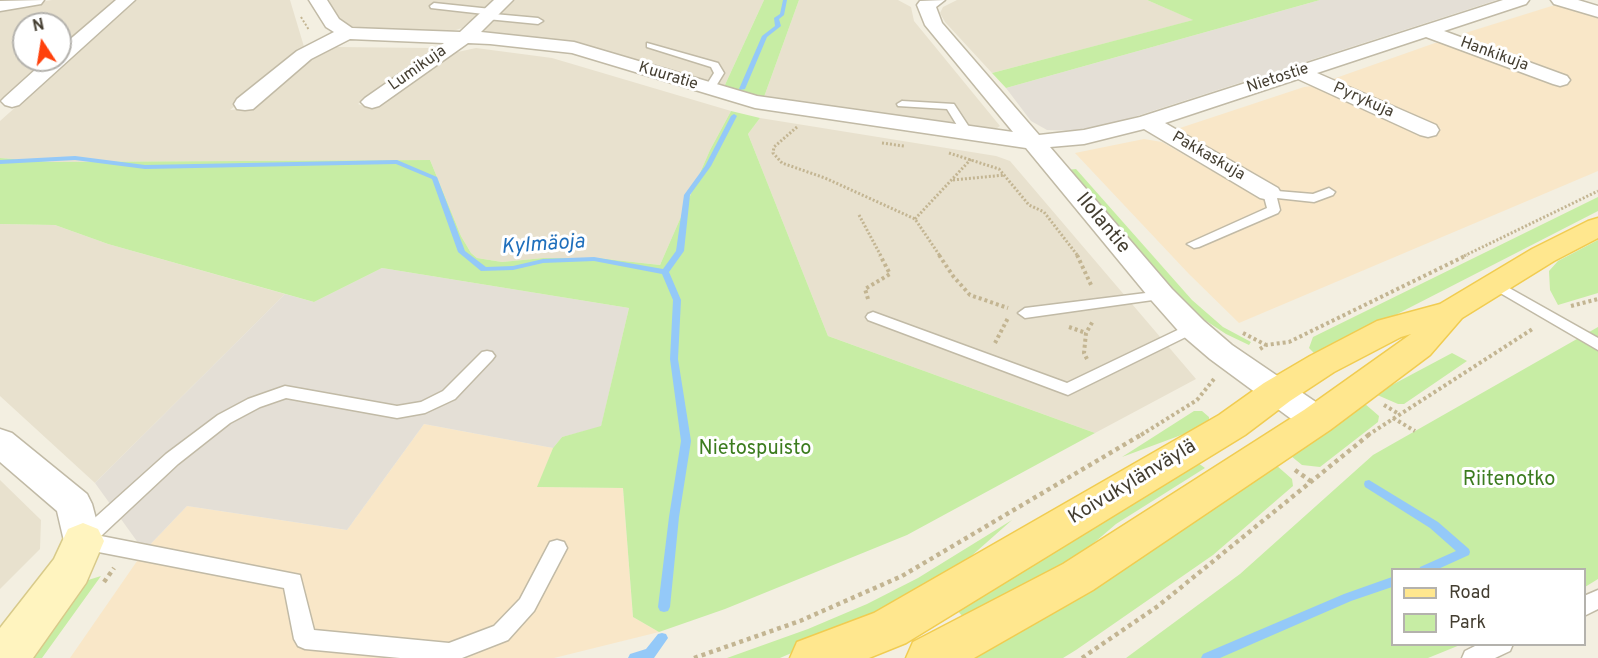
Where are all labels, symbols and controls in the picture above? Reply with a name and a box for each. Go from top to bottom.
north arrow [12,12,72,72]
text: N [31,15,46,37]
street label: Hankikuja [1457,34,1531,76]
street label: Lumikuja [385,42,451,96]
street label: Kuuratie [636,59,700,95]
street label: Nietostie [1244,60,1312,98]
street label: Pyrykuja [1330,79,1396,123]
street label: Pakkaskuja [1168,128,1248,186]
street label: Ilolantie [1070,189,1134,259]
water label: Kylmäoja [500,231,586,261]
street label: Koivukylänväylä [1065,435,1201,531]
park label: Nietospuisto [699,438,811,462]
park label: Riitenotko [1463,469,1555,493]
legend [1391,568,1586,646]
text: Road [1449,582,1491,605]
text: Park [1449,612,1486,635]

